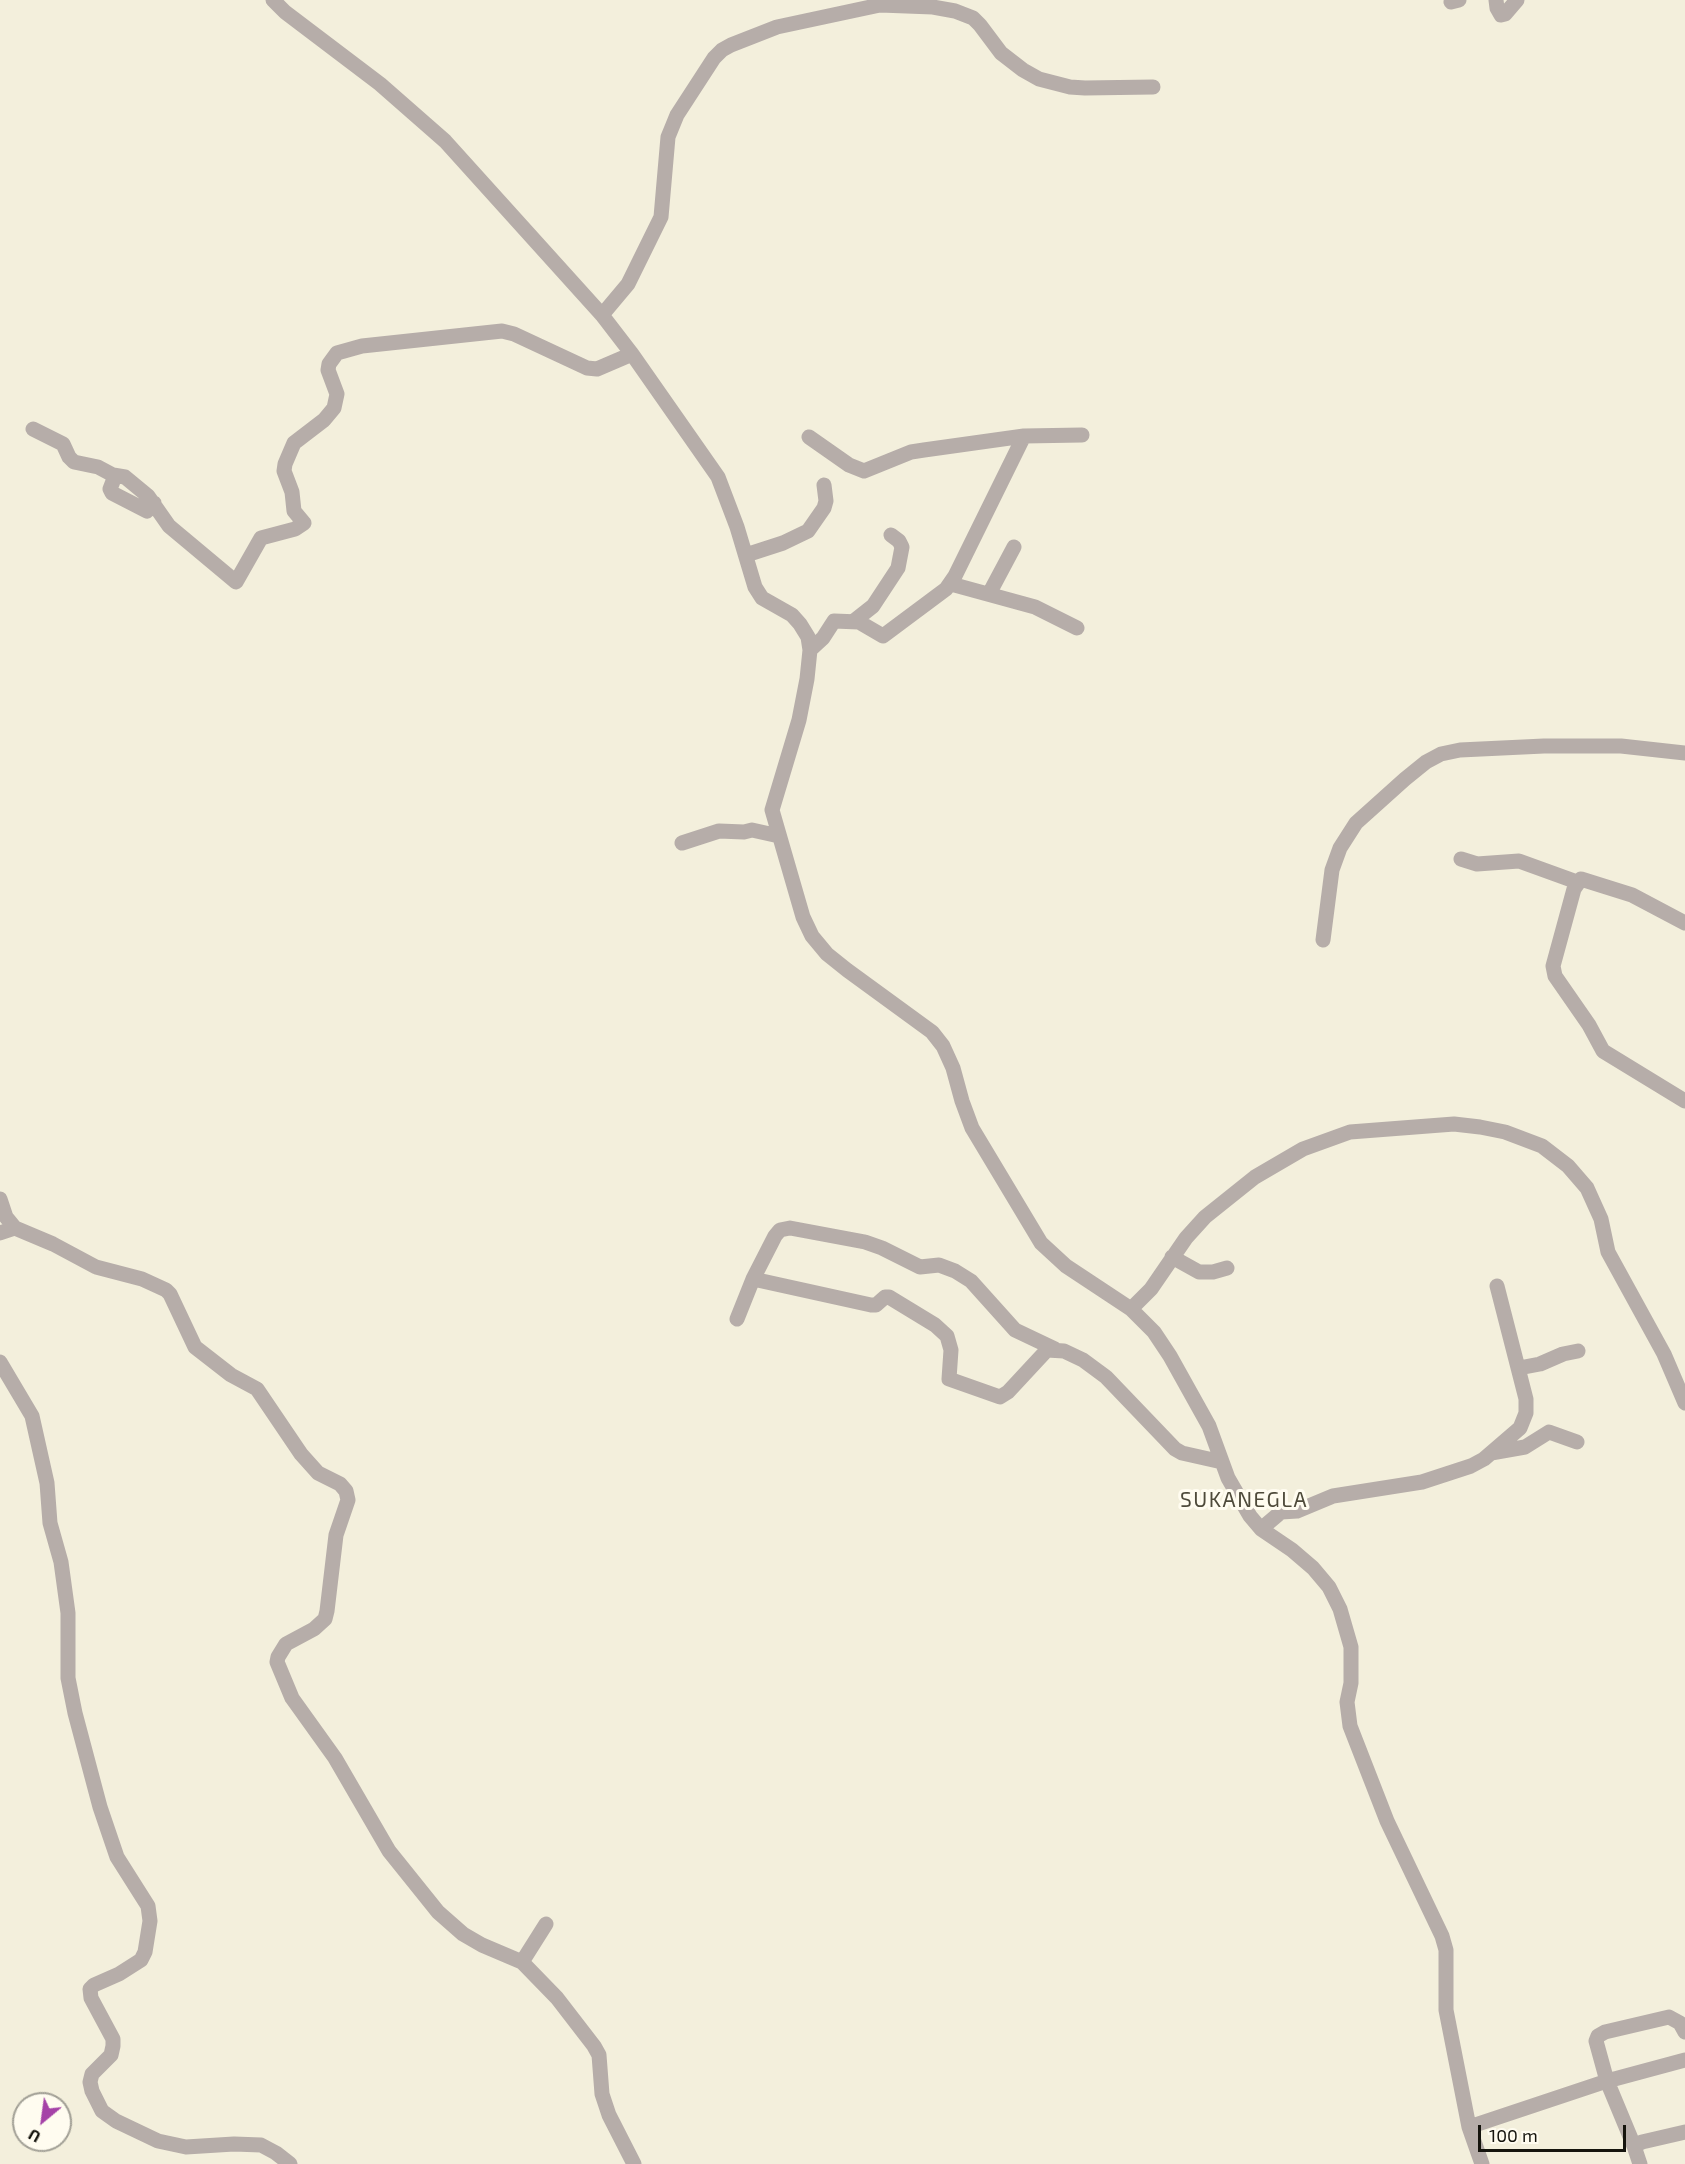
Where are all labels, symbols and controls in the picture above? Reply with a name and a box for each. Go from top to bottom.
district label: SUKANEGLA [1180,1487,1308,1513]
north arrow [12,2092,72,2152]
scale bar [1481,2113,1630,2151]
text: 100 m [1489,2124,1538,2146]
text: U [25,2125,43,2147]

